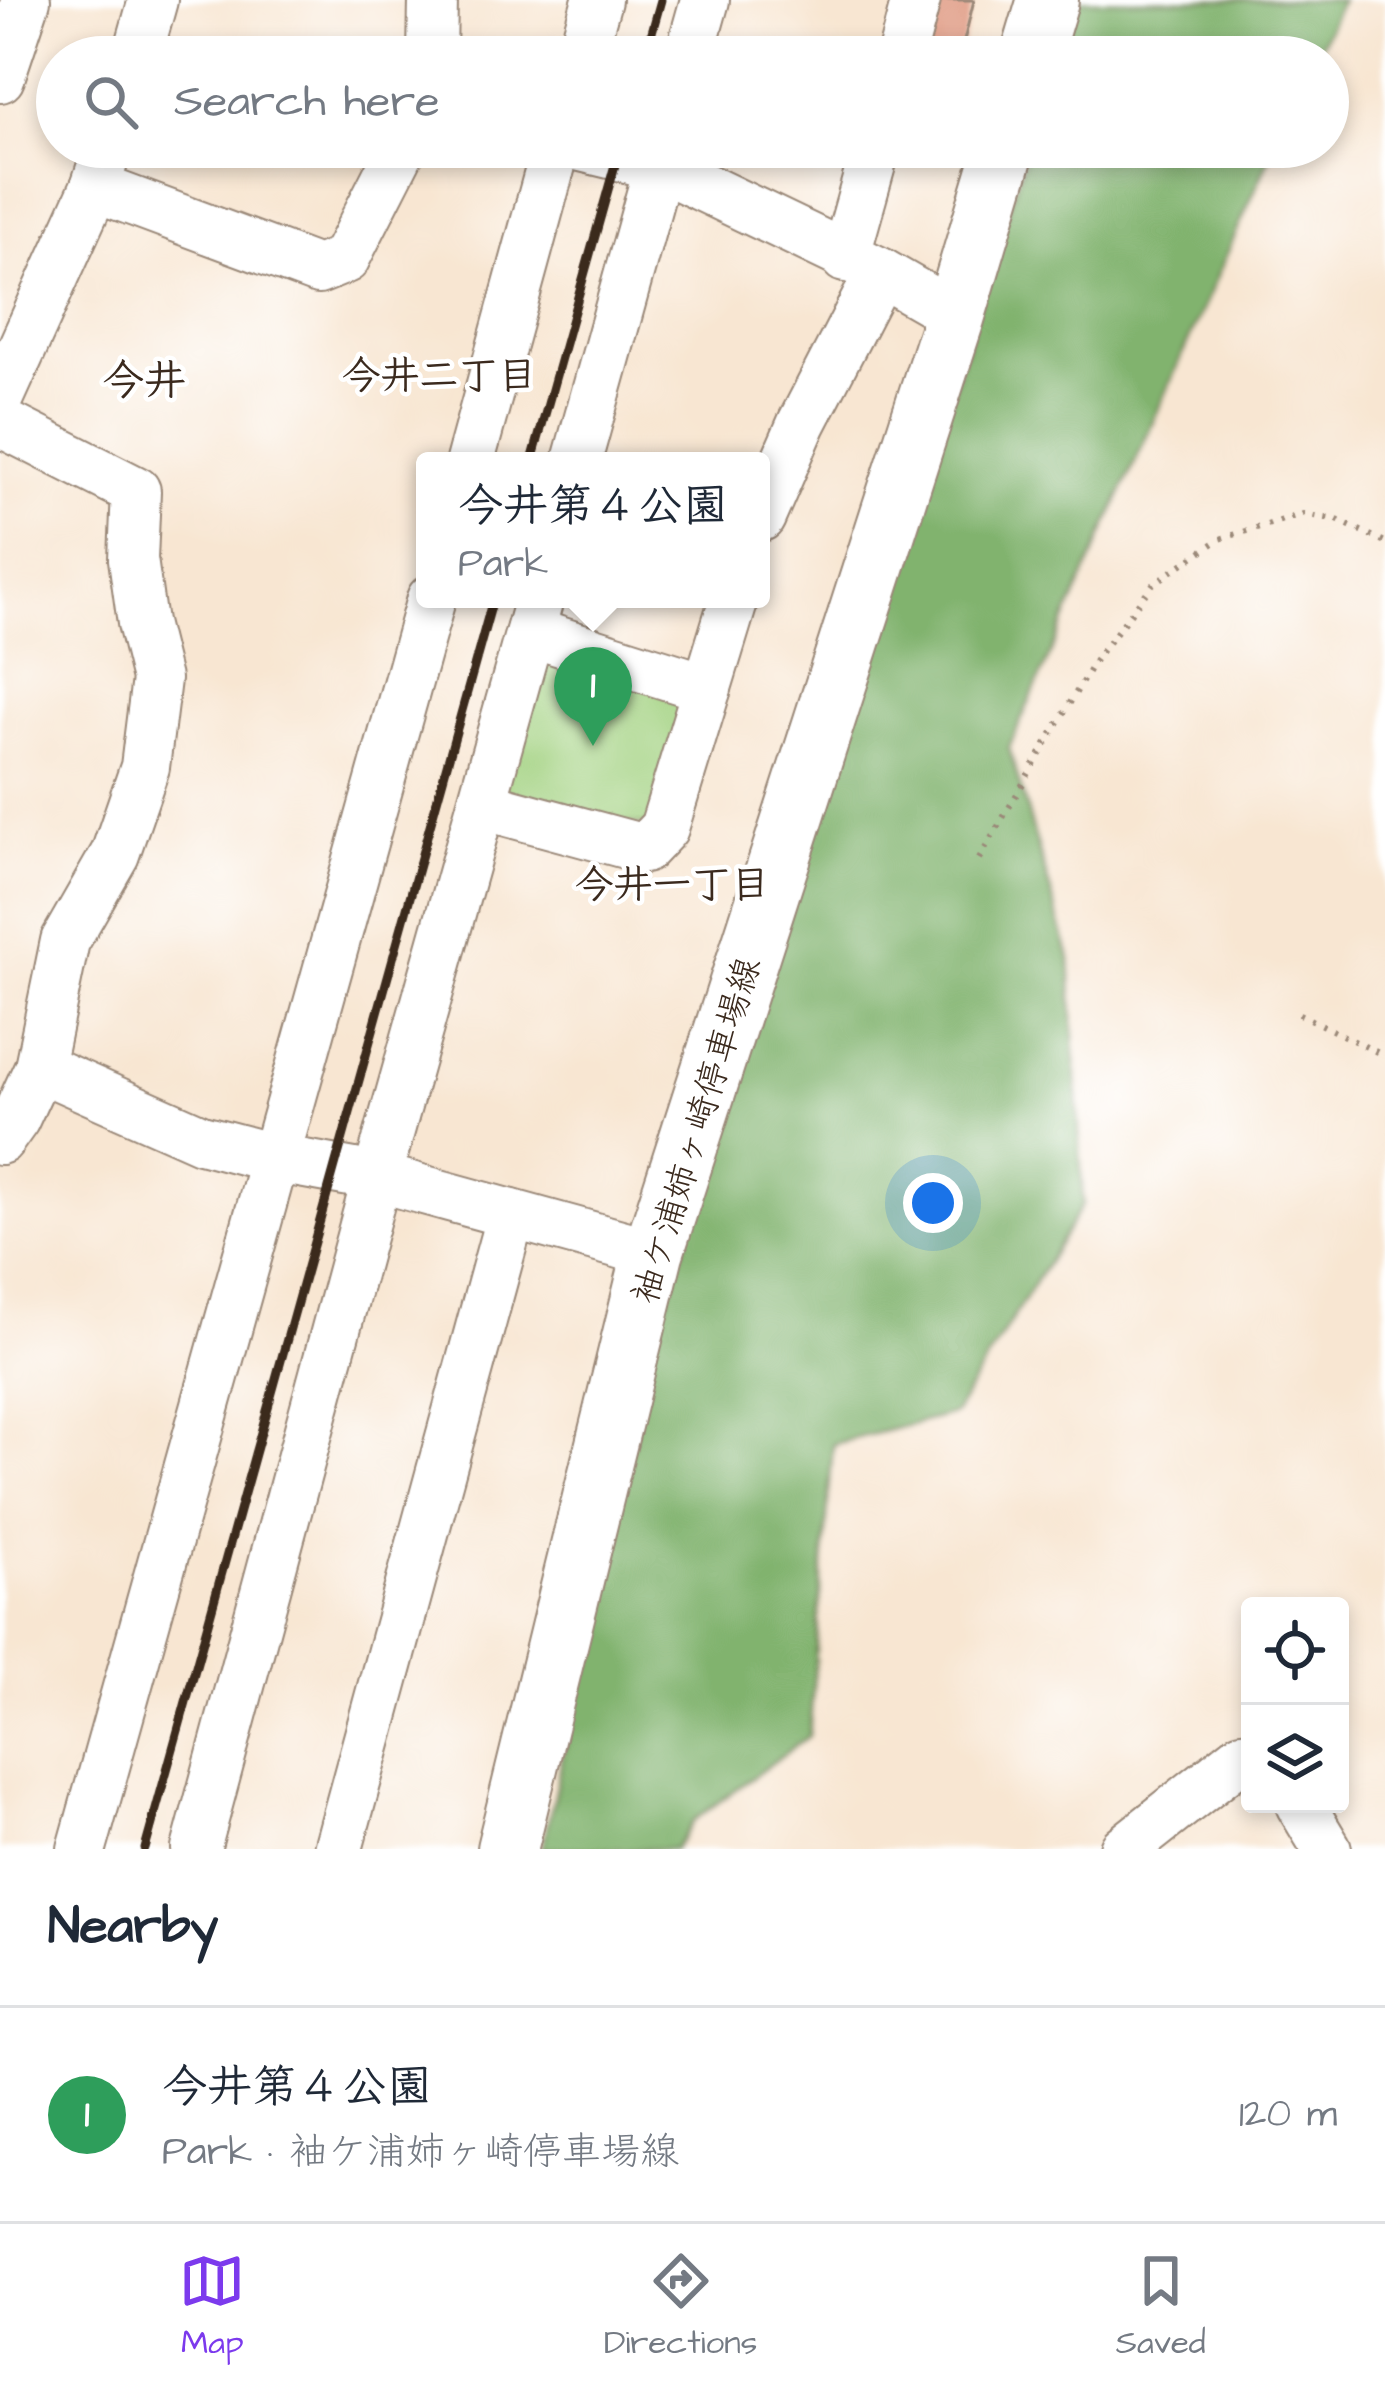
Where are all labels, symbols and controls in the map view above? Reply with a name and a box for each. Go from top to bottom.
search box [36,36,1349,168]
icon: search [78,69,144,135]
text: Search here [174,71,440,133]
district label: 今井二丁目 [341,350,537,404]
district label: 今井 [102,353,186,411]
popup [416,452,770,608]
text: 今井第４公園 [458,476,728,538]
text: Park [458,538,548,592]
pin: 1 [554,647,632,746]
district label: 今井一丁目 [574,859,770,913]
street label: 袖ケ浦姉ヶ崎停車場線 [620,951,774,1310]
your location [903,1173,963,1233]
map controls [1241,1597,1349,1813]
button: locate [1241,1597,1349,1705]
button: layers [1241,1705,1349,1813]
text: Nearby [48,1892,218,1963]
text: 今井第４公園 [162,2057,432,2119]
text: 1 [85,2088,90,2142]
text: 120 m [1239,2088,1337,2142]
text: Park · 袖ケ浦姉ヶ崎停車場線 [162,2126,679,2180]
tab: Map [179,2248,245,2366]
tab: Directions [604,2248,757,2366]
tab: Saved [1116,2248,1206,2366]

